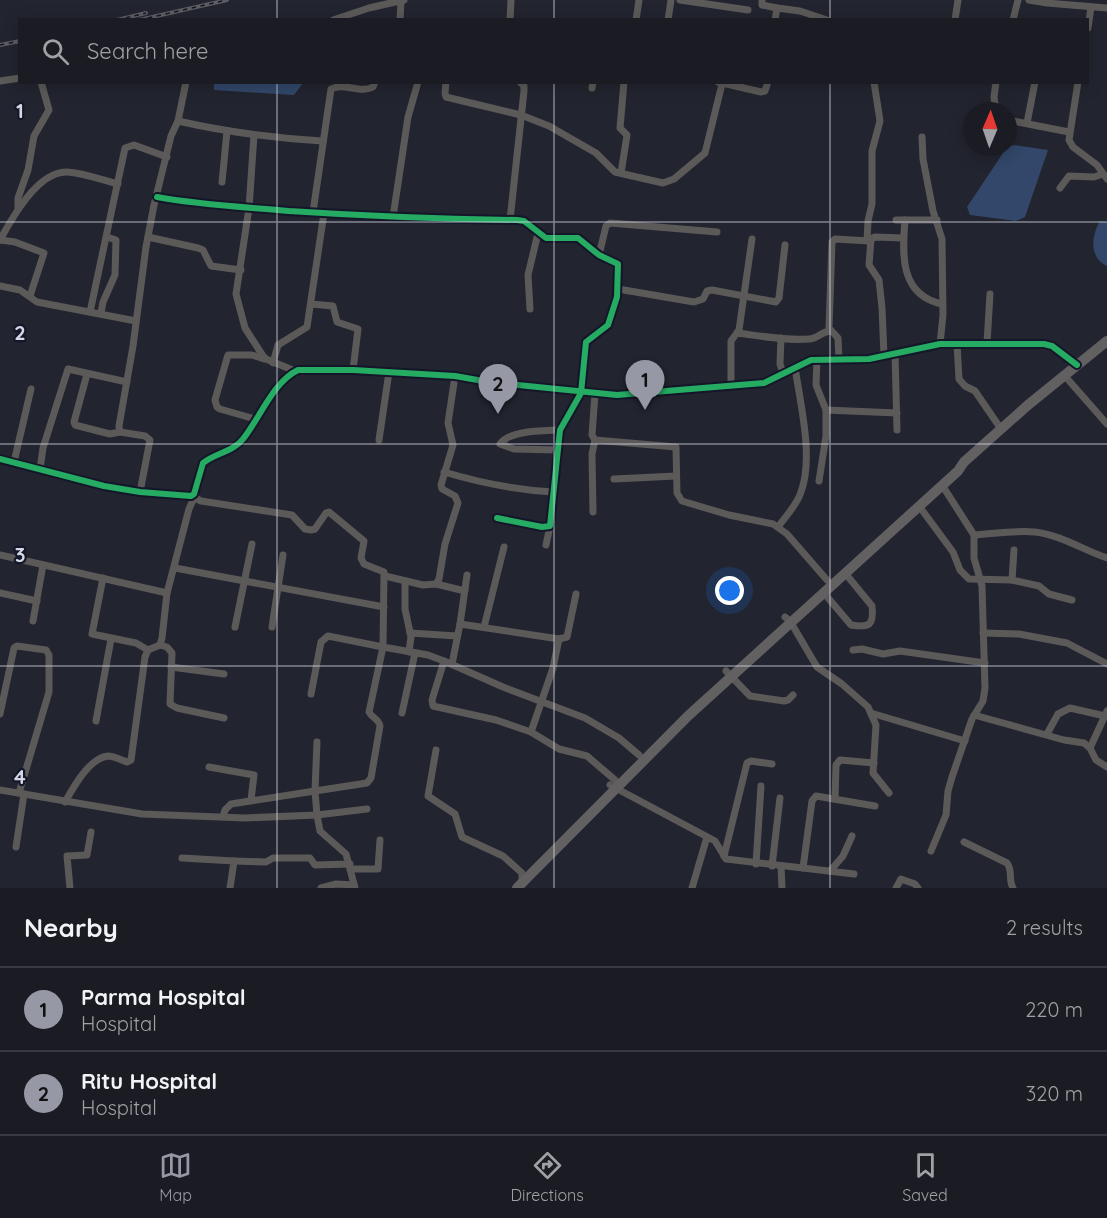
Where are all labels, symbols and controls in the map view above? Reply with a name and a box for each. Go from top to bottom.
search box [18,18,1089,84]
icon: search [39,35,72,68]
text: Search here [87,37,208,65]
text: 1 [16,98,24,123]
north arrow [963,102,1017,156]
text: 2 [14,320,26,345]
pin: 1 [626,360,664,410]
pin: 2 [478,364,518,414]
text: 3 [15,542,25,567]
your location [715,576,744,605]
text: 4 [14,764,26,789]
text: Nearby [24,911,118,944]
text: 2 results [1006,915,1083,940]
text: Parma Hospital [81,983,246,1011]
text: 1 [40,997,47,1022]
text: 220 m [1025,997,1083,1022]
text: Hospital [81,1011,157,1036]
text: Ritu Hospital [81,1067,217,1095]
text: 2 [38,1081,49,1106]
text: 320 m [1026,1081,1083,1106]
text: Hospital [81,1095,157,1120]
tab: Map [159,1149,192,1205]
tab: Directions [511,1149,584,1205]
tab: Saved [902,1149,948,1205]

